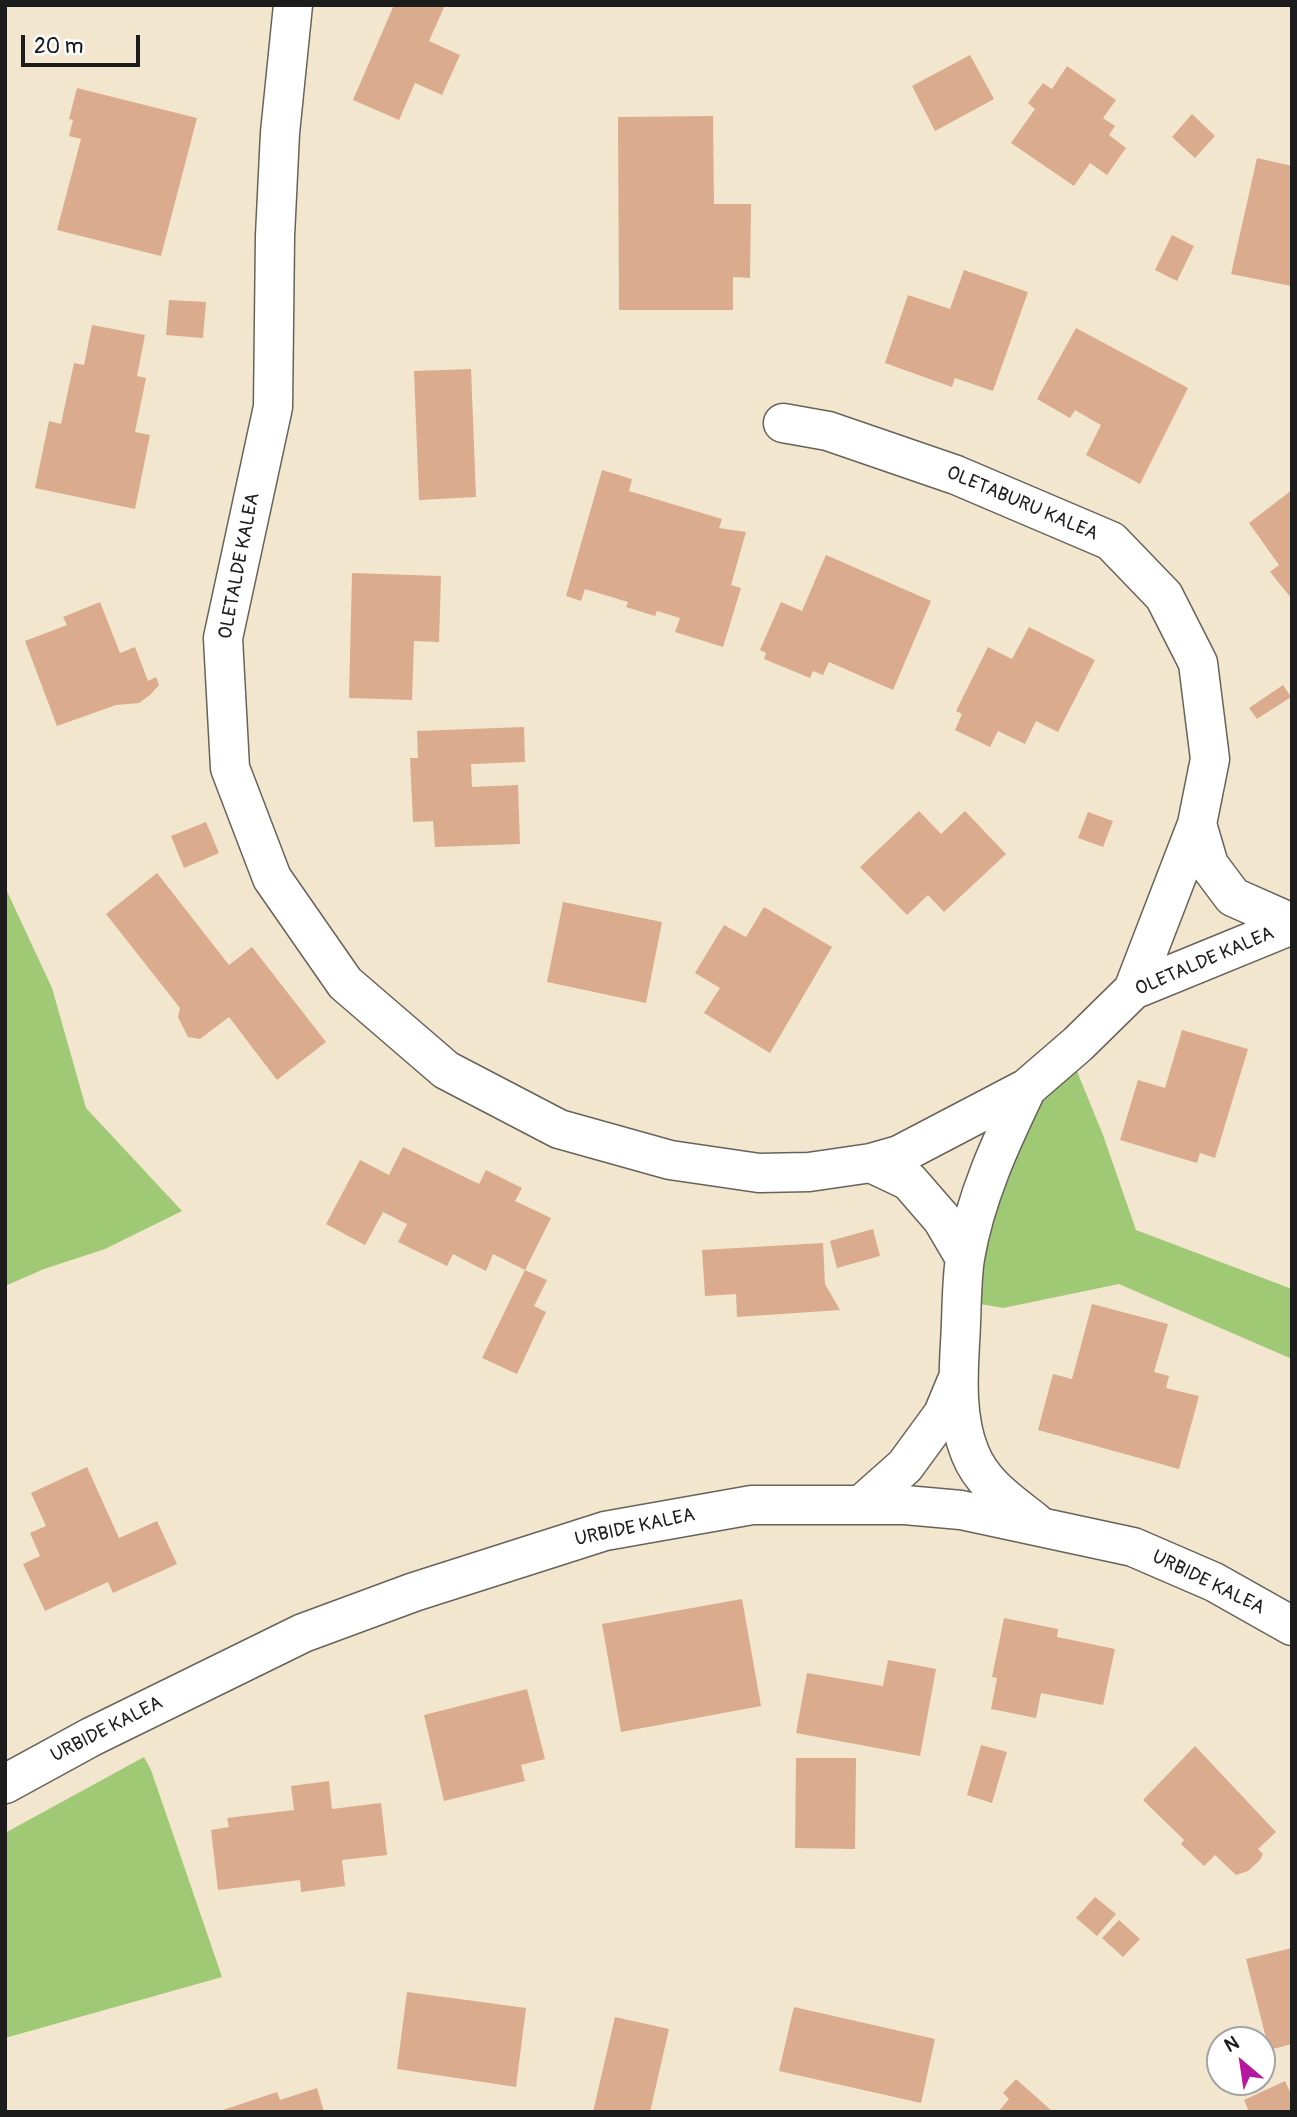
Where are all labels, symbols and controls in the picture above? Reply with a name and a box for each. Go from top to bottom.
scale bar [24,21,144,65]
text: 20 m [34,33,83,60]
street label: OLETABURU KALEA [943,462,1101,546]
street label: OLETALDE KALEA [215,491,265,641]
street label: OLETALDE KALEA [1132,923,1278,1001]
street label: URBIDE KALEA [573,1504,697,1552]
street label: URBIDE KALEA [1148,1546,1268,1620]
street label: URBIDE KALEA [47,1692,167,1768]
north arrow [1206,2026,1276,2096]
text: N [1220,2031,1243,2058]

